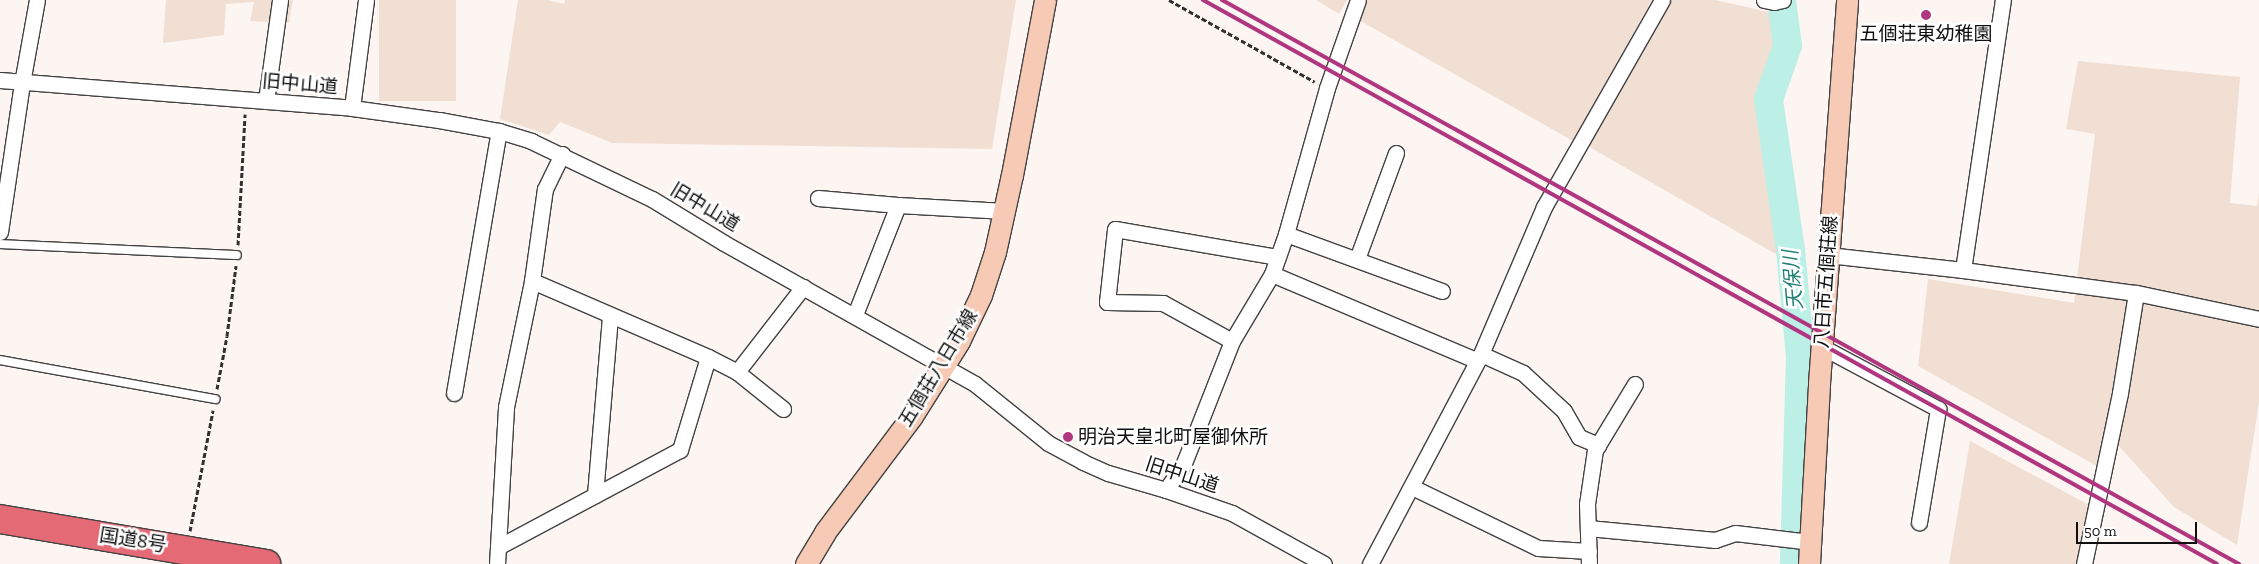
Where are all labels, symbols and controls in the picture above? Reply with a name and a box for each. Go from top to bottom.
marker: 五個荘東幼稚園 [1920,9,1932,21]
place label: 五個荘東幼稚園 [1860,23,1992,45]
street label: 旧中山道 [261,69,339,99]
street label: 旧中山道 [667,178,743,236]
street label: 八日市五個荘線 [1810,215,1842,349]
water label: 天保川 [1778,249,1808,311]
street label: 五個荘八日市線 [894,305,982,431]
place label: 明治天皇北町屋御休所 [1078,426,1268,448]
marker: 明治天皇北町屋御休所 [1062,431,1074,443]
street label: 旧中山道 [1142,452,1222,498]
scale bar [2079,512,2200,544]
text: 50 m [2084,522,2117,540]
street label: 国道8号 [98,523,168,557]

